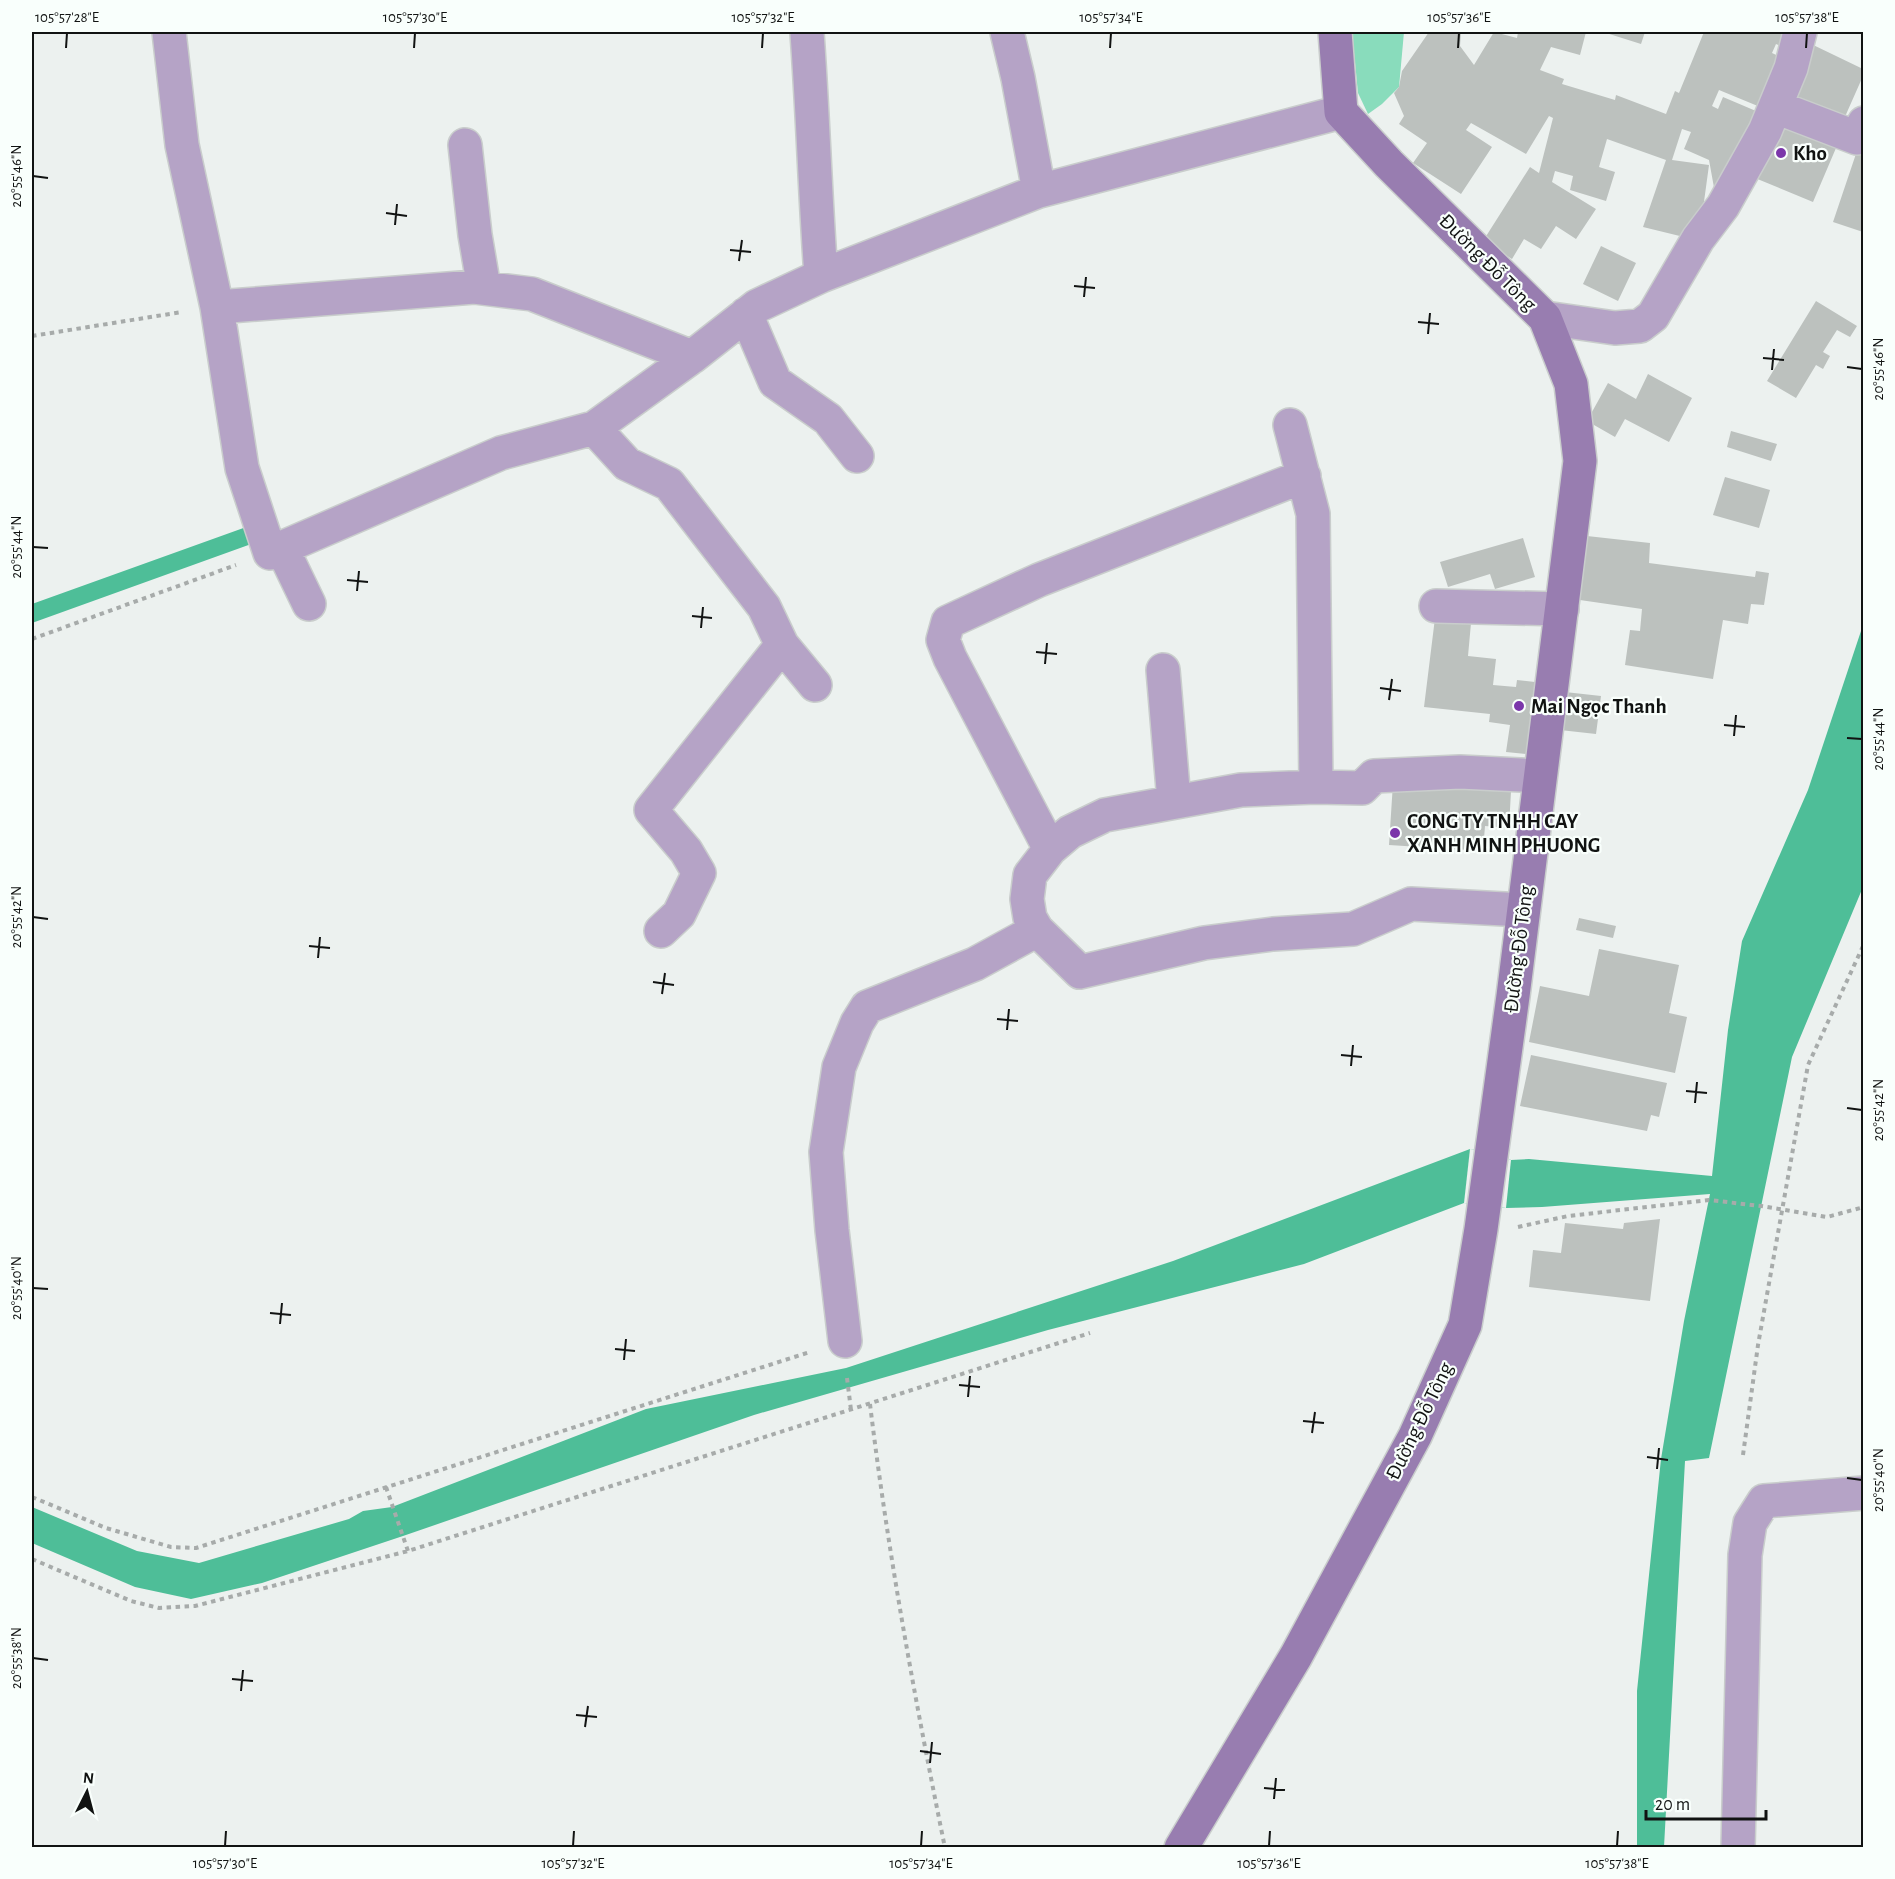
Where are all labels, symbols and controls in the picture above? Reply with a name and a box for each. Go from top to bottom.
text: 105°57'28"E [35,10,99,25]
text: 105°57'30"E [383,10,447,25]
text: 105°57'32"E [731,10,795,25]
text: 105°57'34"E [1079,10,1143,25]
text: 105°57'36"E [1427,10,1491,25]
text: 105°57'38"E [1775,10,1839,25]
place label: Kho [1793,143,1827,164]
text: 20°55'46"N [9,145,24,207]
marker: Kho [1774,146,1788,160]
street label: Đường Đỗ Tông [1435,209,1542,316]
text: 20°55'46"N [1871,338,1886,400]
text: 20°55'44"N [9,515,24,579]
place label: Mai Ngọc Thanh [1531,696,1667,717]
marker: Mai Ngọc Thanh [1512,699,1526,713]
text: 20°55'44"N [1871,707,1886,771]
place label: CONG TY TNHH CAY XANH MINH PHUONG [1407,811,1600,856]
marker: CONG TY TNHH CAY XANH MINH PHUONG [1388,826,1402,840]
street label: Đường Đỗ Tông [1499,883,1537,1014]
text: 20°55'42"N [9,886,24,948]
text: 20°55'42"N [1871,1079,1886,1141]
text: 20°55'40"N [9,1256,24,1320]
street label: Đường Đỗ Tông [1381,1358,1457,1483]
text: 20°55'40"N [1871,1448,1886,1512]
text: 20°55'38"N [9,1627,24,1689]
north arrow [57,1762,117,1822]
text: N [82,1770,95,1787]
scale bar [1646,1783,1766,1821]
text: 20 m [1655,1796,1690,1814]
text: 105°57'30"E [193,1856,257,1871]
text: 105°57'32"E [541,1856,605,1871]
text: 105°57'34"E [889,1856,953,1871]
text: 105°57'36"E [1237,1856,1301,1871]
text: 105°57'38"E [1585,1856,1649,1871]

